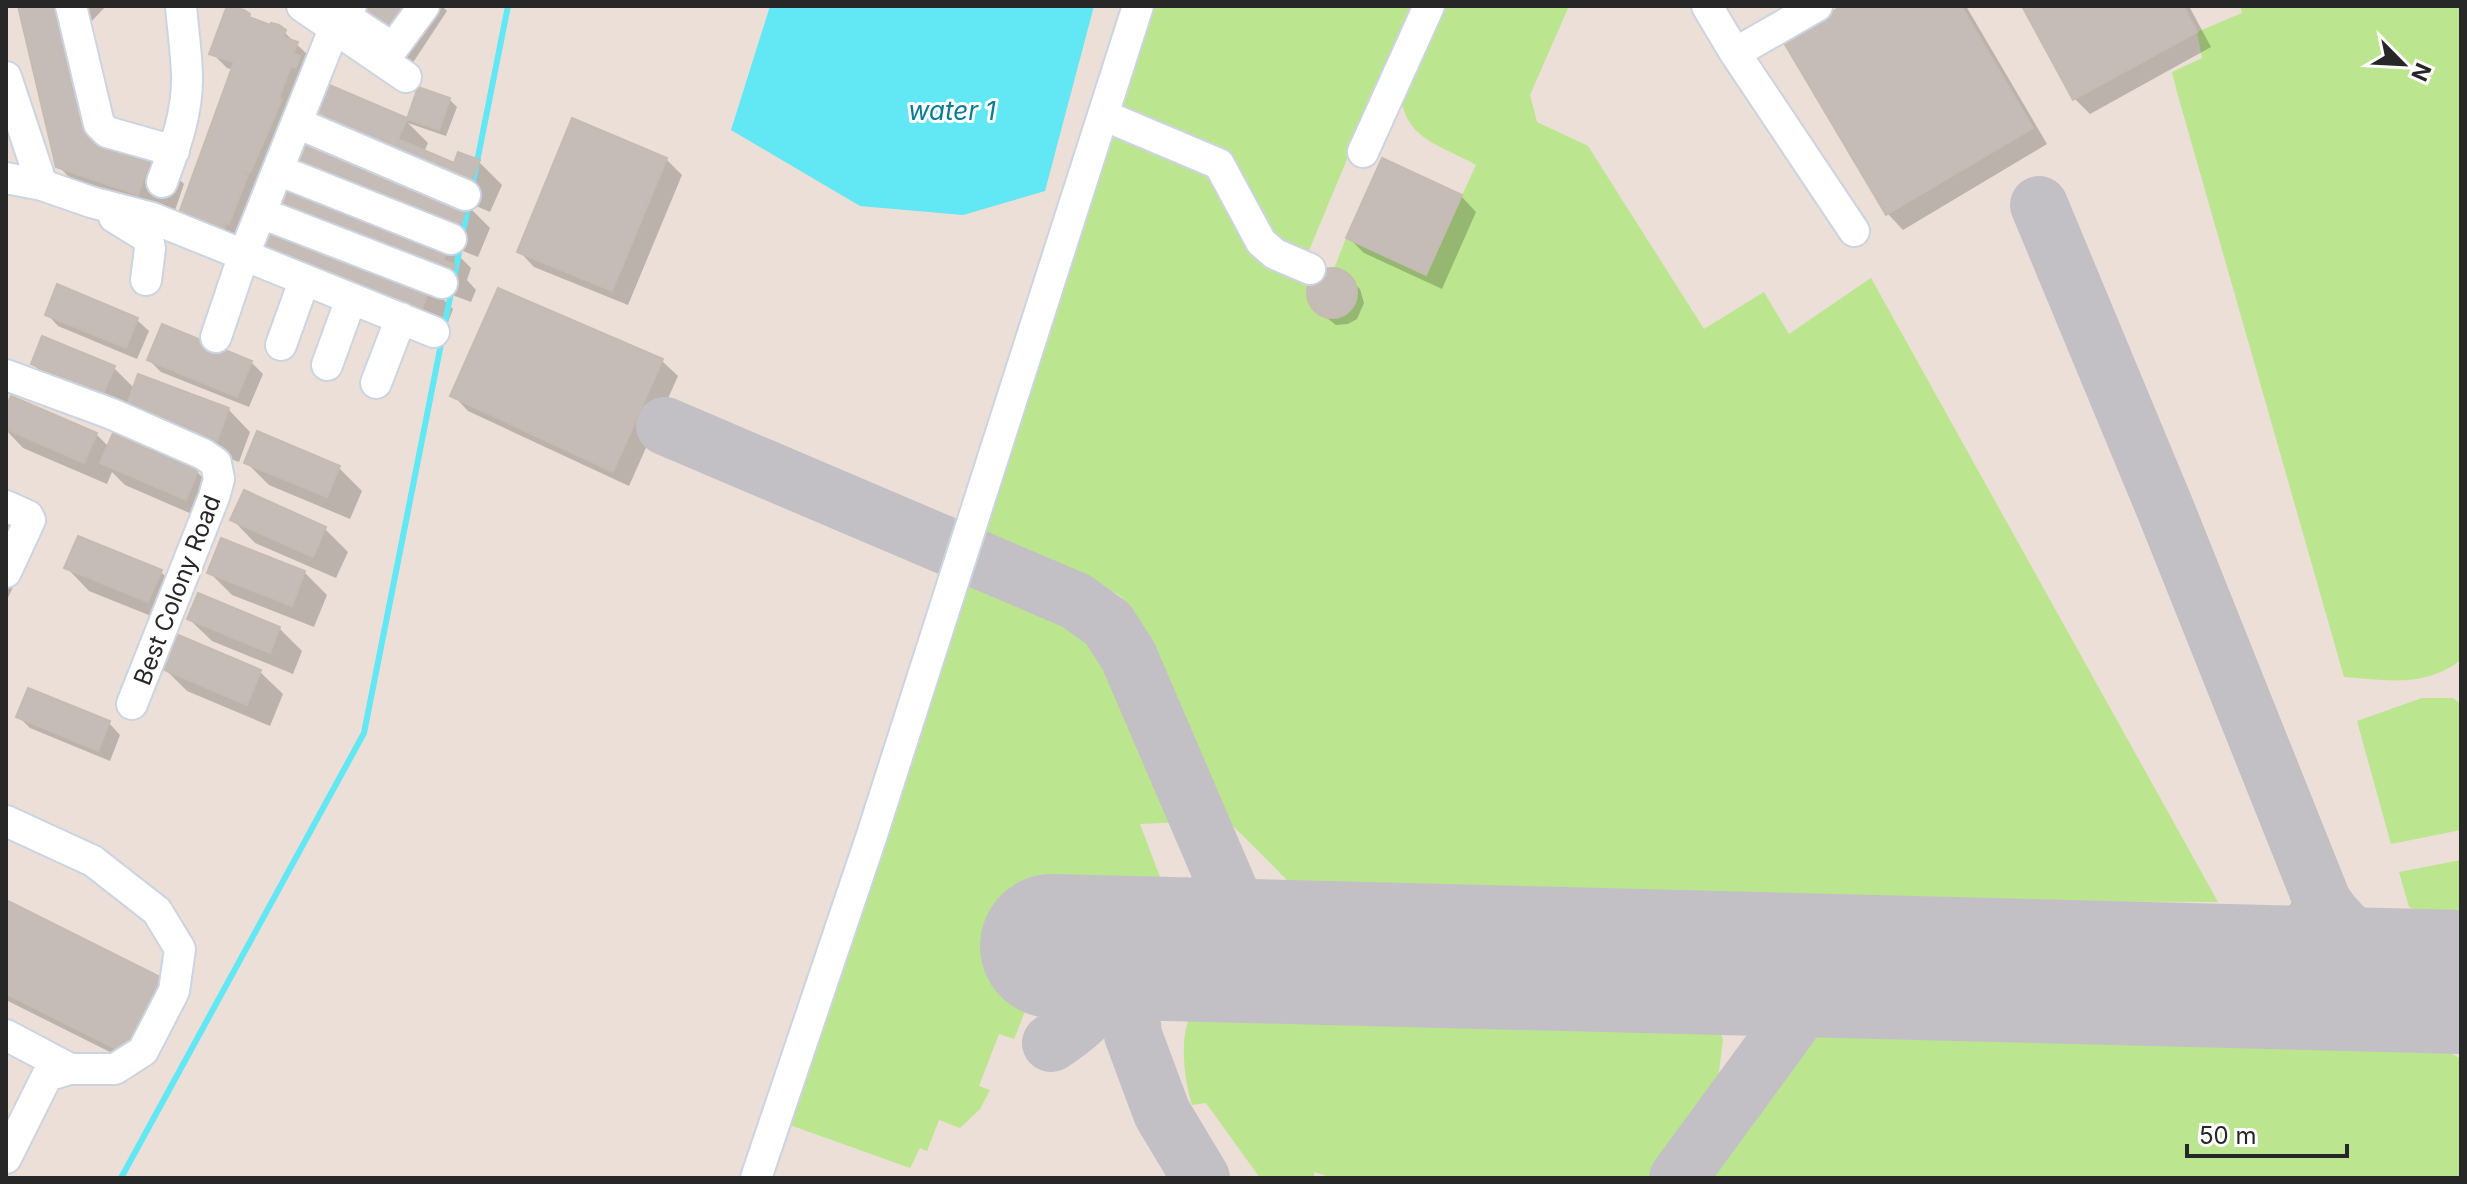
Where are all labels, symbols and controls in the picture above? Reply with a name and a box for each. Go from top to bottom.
north arrow [2363,24,2443,104]
text: N [2406,59,2437,85]
water label: water 1 [908,95,996,126]
street label: Best Colony Road [127,491,227,689]
scale bar [2187,1108,2347,1158]
text: 50 m [2199,1121,2257,1150]

